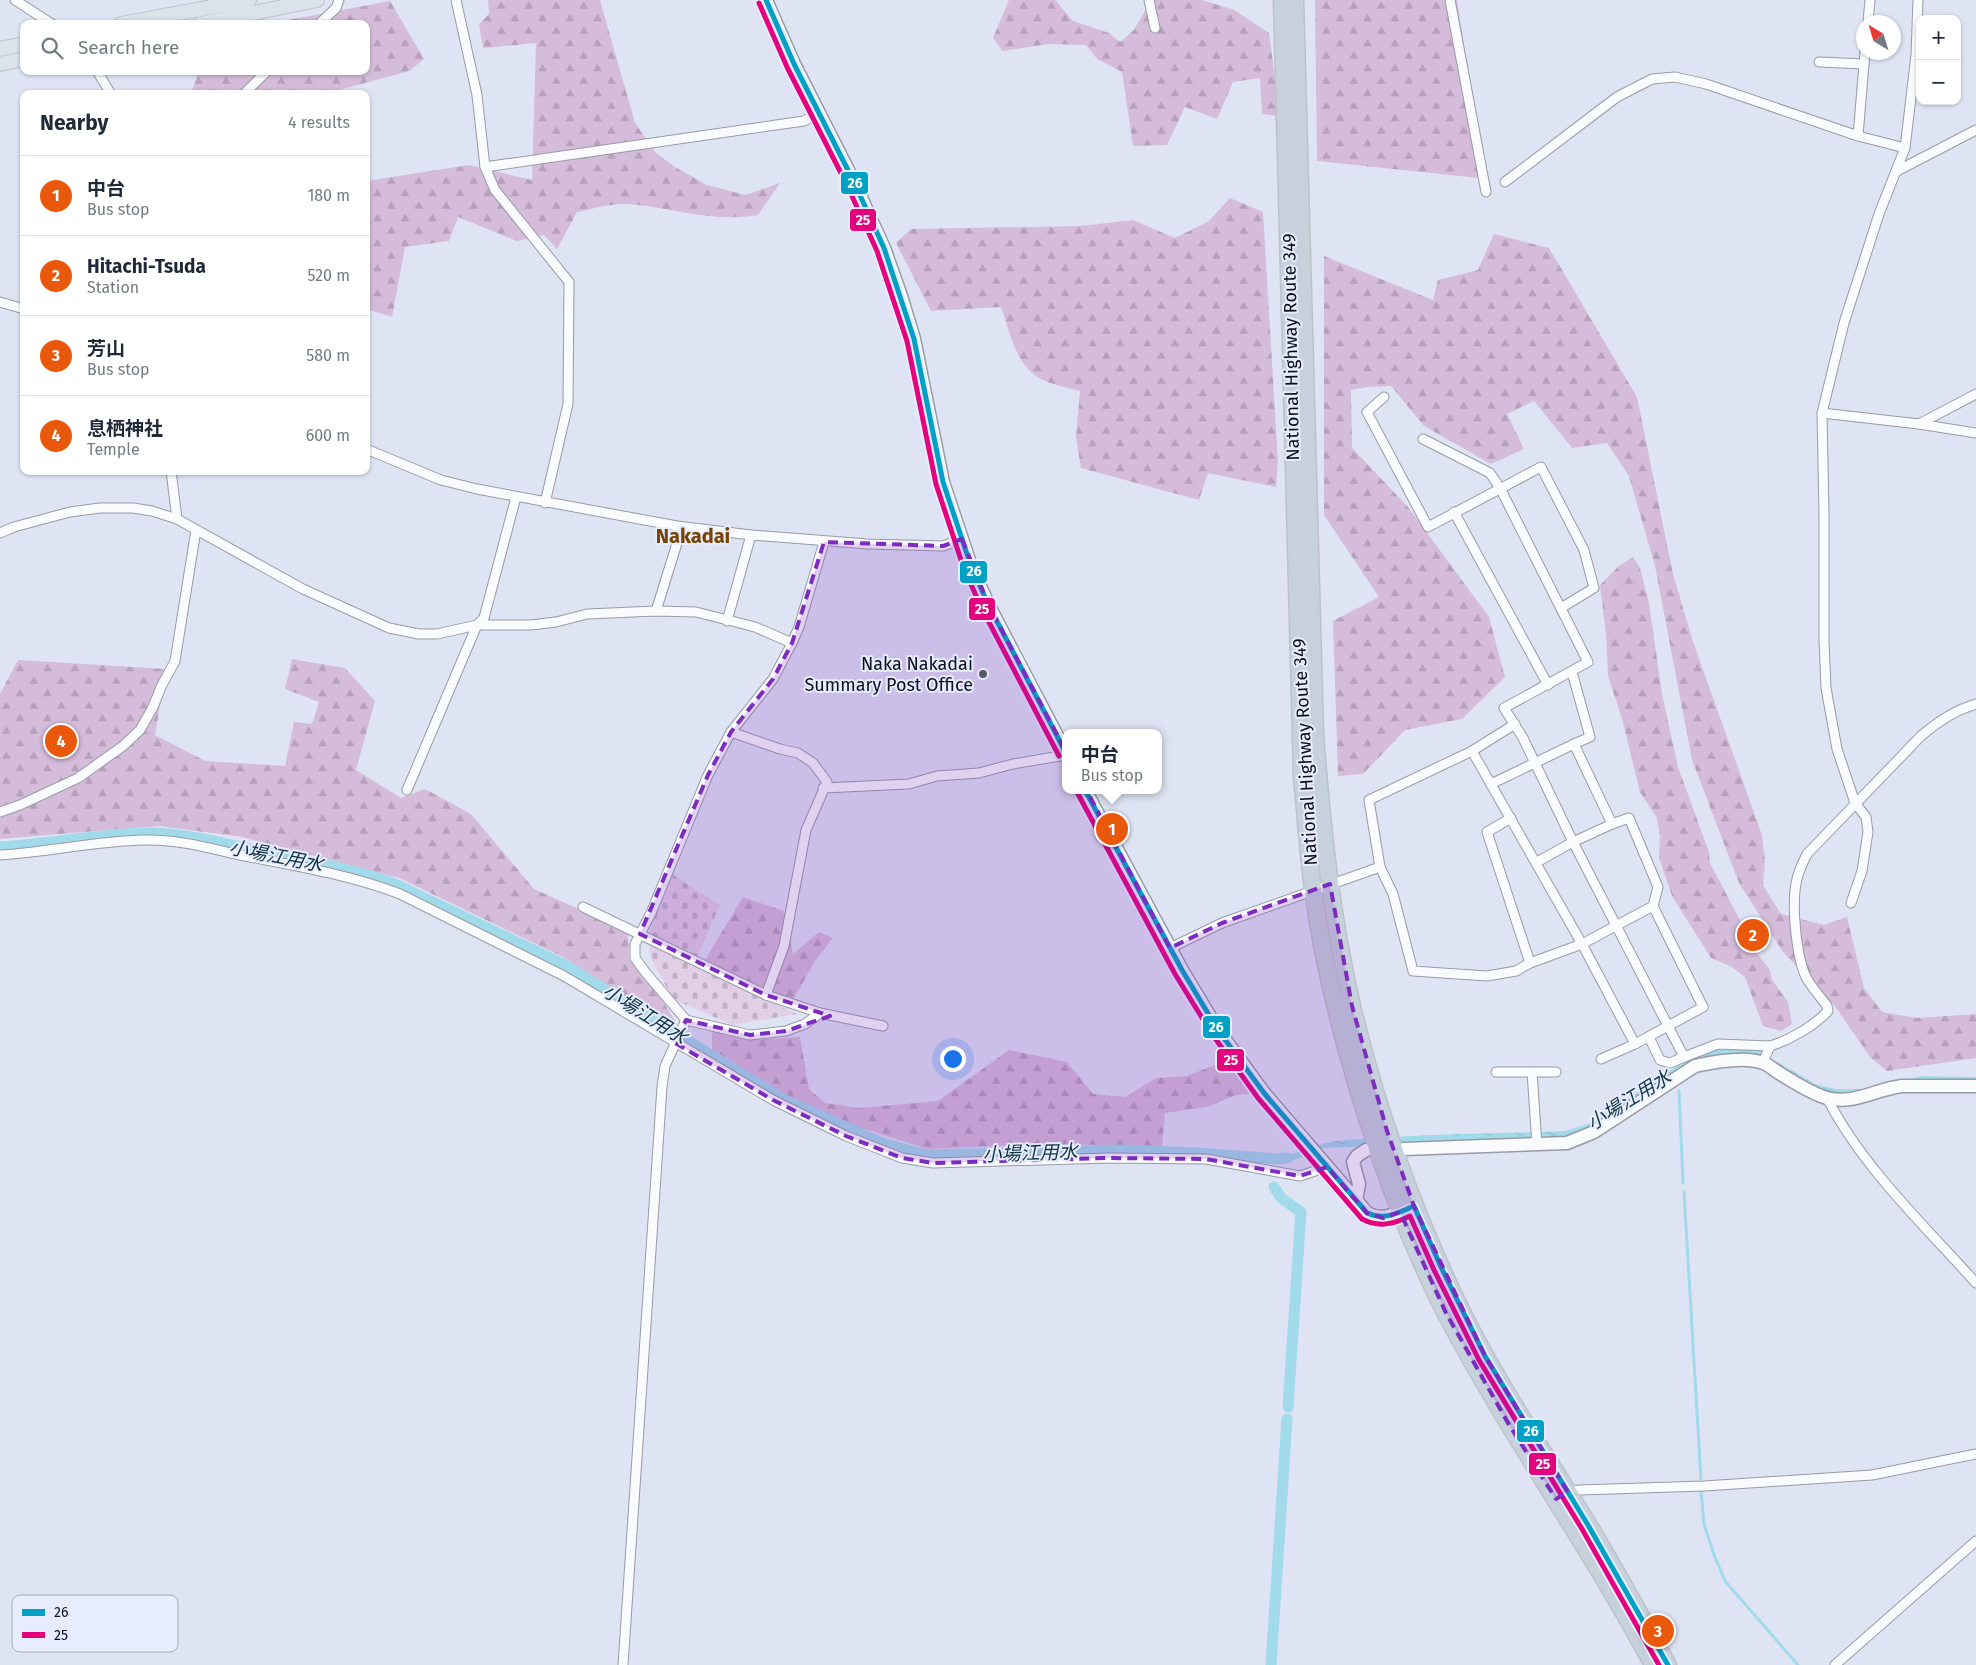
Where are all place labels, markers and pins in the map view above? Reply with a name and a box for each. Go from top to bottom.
place label: Naka Nakadai Summary Post Office [805,653,973,696]
marker: Naka Nakadai Summary Post Office [977,668,989,680]
pin: 4 [45,722,77,760]
pin: 1 [1096,810,1128,848]
pin: 2 [1737,916,1769,954]
pin: 3 [1642,1612,1674,1650]

